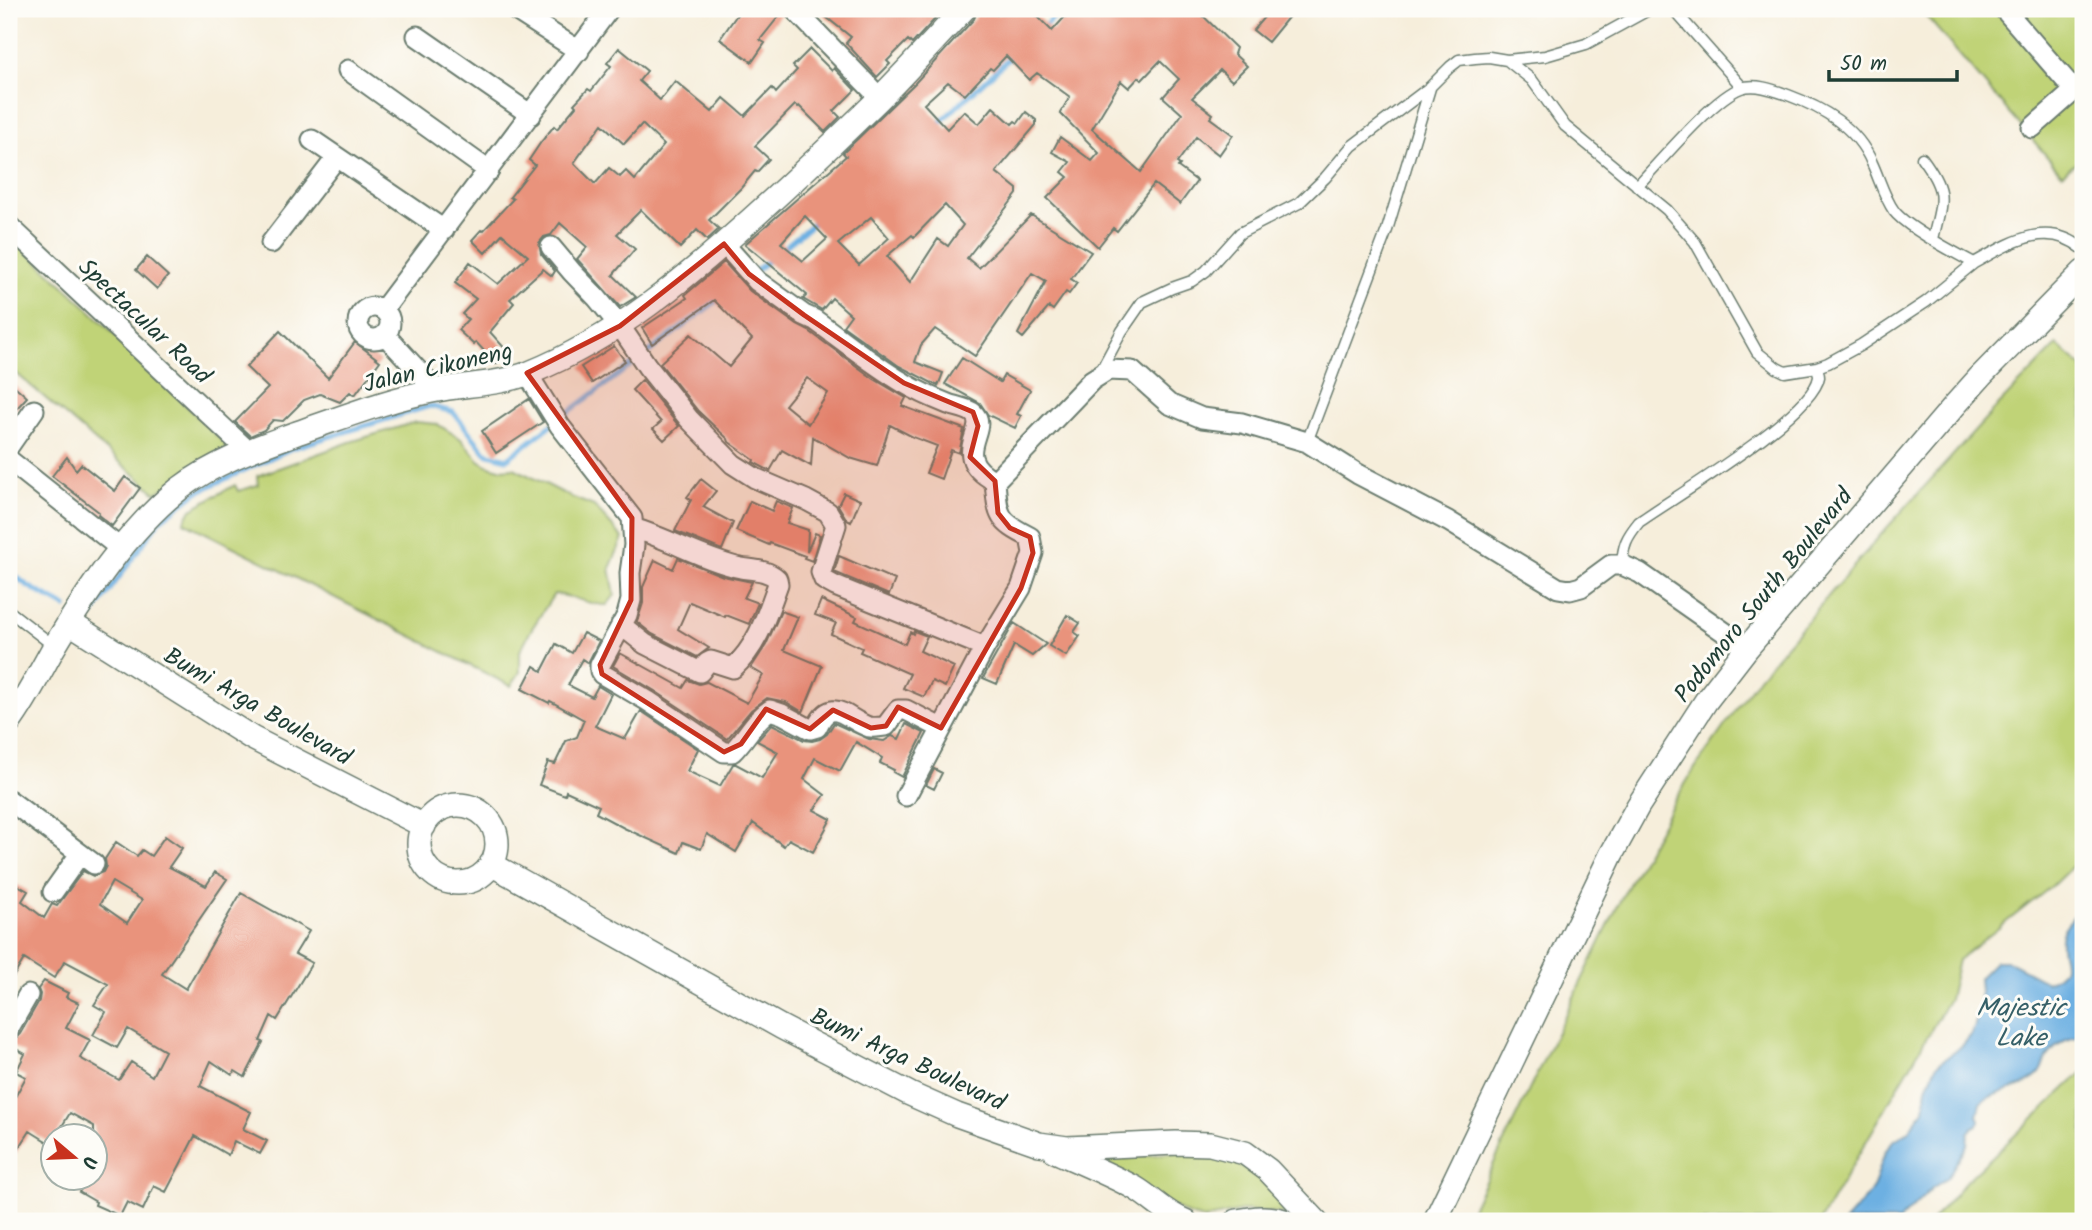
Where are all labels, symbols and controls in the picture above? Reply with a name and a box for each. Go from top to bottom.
scale bar [1829,38,1957,82]
text: 50 m [1840,48,1887,81]
street label: Spectacular Road [68,249,221,395]
street label: Jalan Cikoneng [360,332,517,405]
street label: Podomoro South Boulevard [1665,479,1864,712]
street label: Bumi Arga Boulevard [156,637,360,778]
water label: Majestic Lake [1976,988,2068,1060]
street label: Bumi Arga Boulevard [803,998,1012,1123]
north arrow [38,1122,108,1192]
text: U [72,1152,104,1173]

